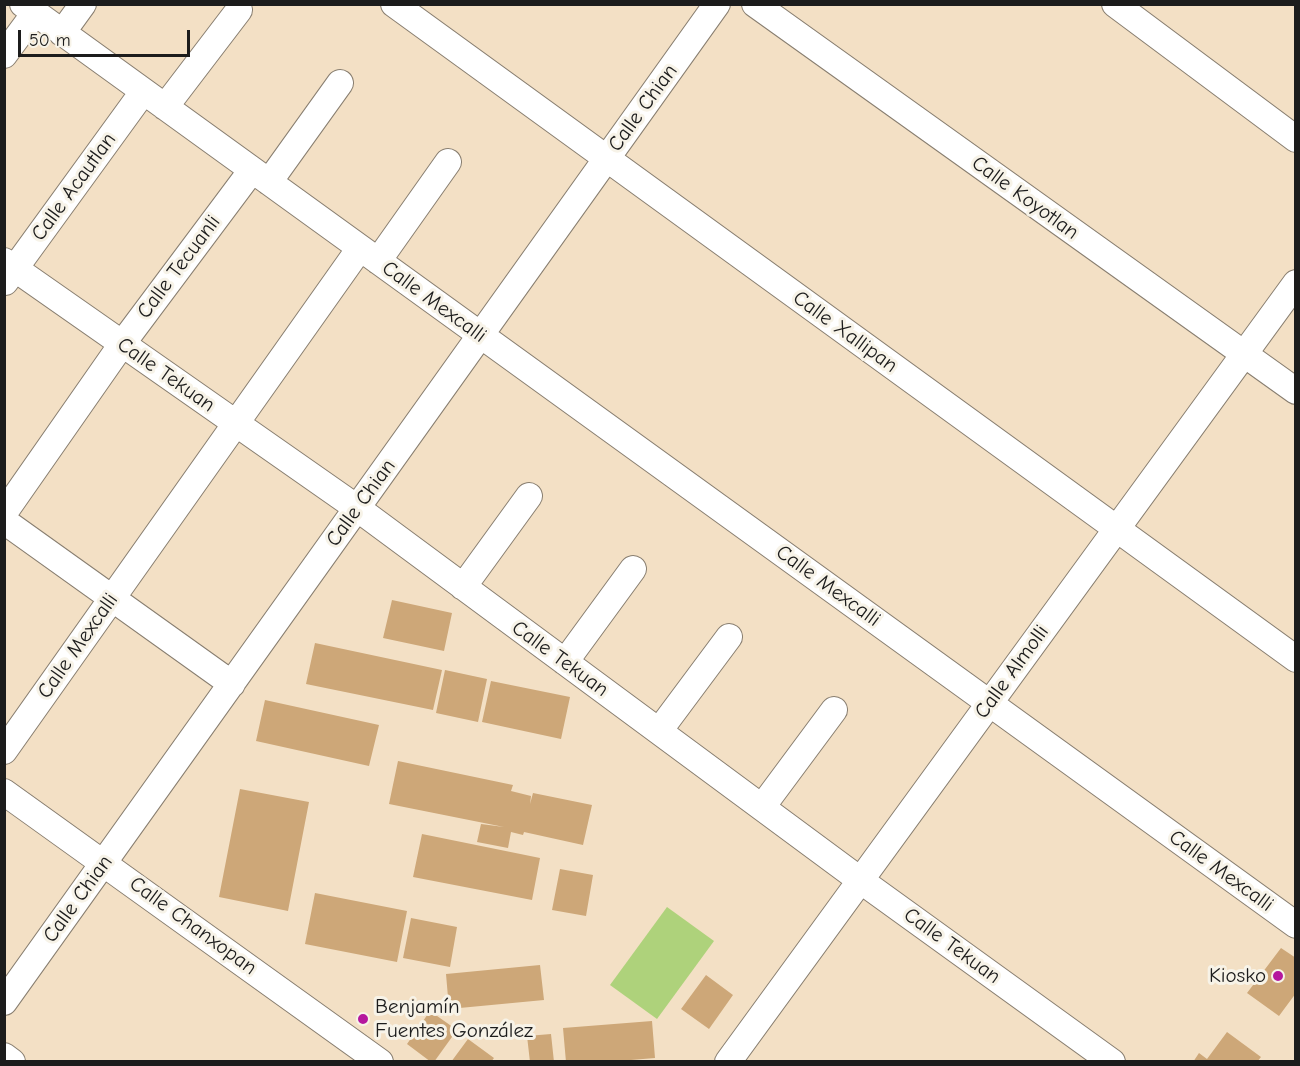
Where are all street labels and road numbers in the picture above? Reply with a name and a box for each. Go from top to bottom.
street label: Calle Chian [603,59,683,157]
street label: Calle Acautlan [26,128,122,246]
street label: Calle Koyotlan [967,151,1083,245]
street label: Calle Tecuanli [132,210,226,324]
street label: Calle Mexcalli [377,256,491,348]
street label: Calle Xallipan [788,286,902,378]
street label: Calle Tekuan [112,332,220,418]
street label: Calle Chian [321,454,401,552]
street label: Calle Mexcalli [771,540,885,632]
street label: Calle Mexcalli [32,588,124,704]
street label: Calle Tekuan [507,615,613,703]
street label: Calle Almolli [970,620,1054,724]
street label: Calle Mexcalli [1164,825,1278,917]
street label: Calle Chian [38,850,118,948]
street label: Calle Chanxopan [124,871,262,981]
street label: Calle Tekuan [899,902,1005,990]

